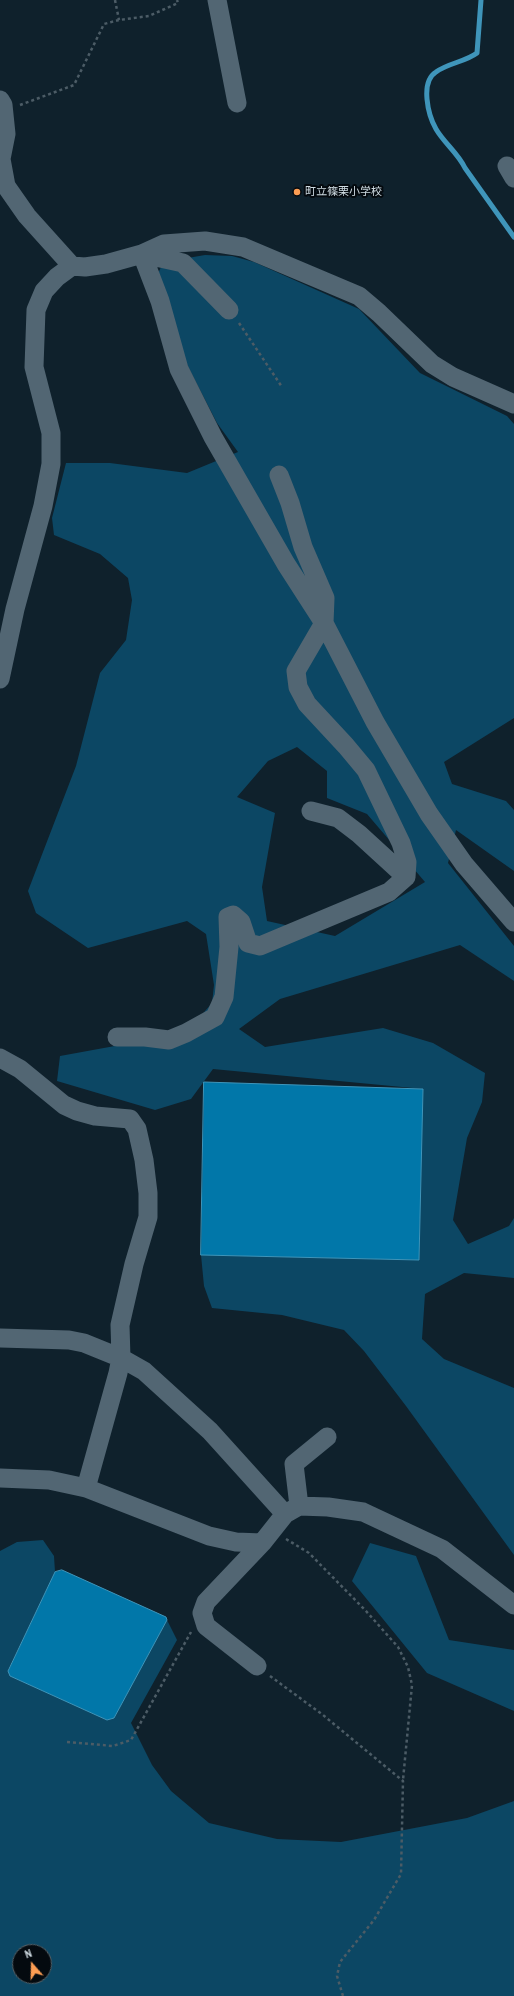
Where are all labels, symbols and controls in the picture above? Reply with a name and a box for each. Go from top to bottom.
place label: 町立篠栗小学校 [305,185,382,199]
marker: 町立篠栗小学校 [292,187,302,197]
north arrow [12,1944,52,1984]
text: N [23,1946,34,1961]

